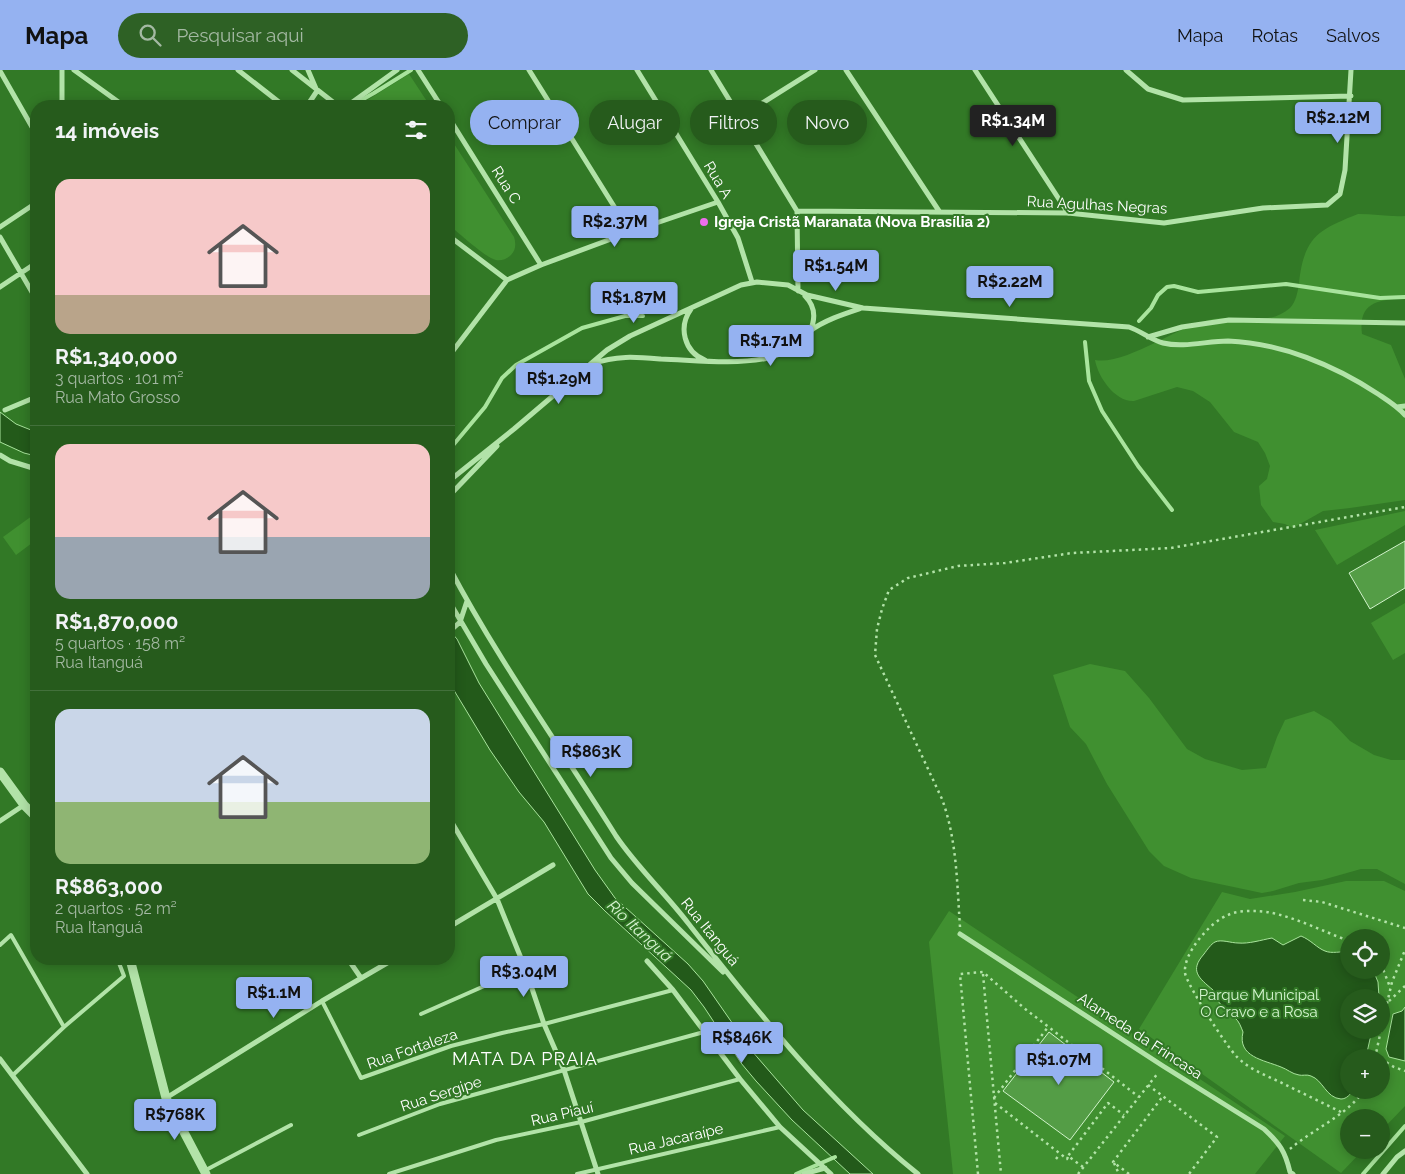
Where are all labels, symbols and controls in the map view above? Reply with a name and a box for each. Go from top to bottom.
search box [118,13,468,58]
text: Mapa [25,21,88,50]
icon: search [136,21,164,49]
text: Pesquisar aqui [176,24,304,46]
text: Mapa [1177,25,1223,46]
text: Rotas [1251,25,1298,46]
text: Salvos [1326,25,1380,46]
chip: Comprar [470,100,579,145]
chip: Alugar [589,100,680,145]
chip: Filtros [690,100,777,145]
chip: Novo [787,100,867,145]
pin: R$2.12M [1292,102,1384,144]
pin: R$1.34M [967,104,1059,147]
text: R$2.12M [1306,108,1370,127]
text: R$1.34M [981,111,1045,130]
icon: filters [402,116,430,144]
text: 14 imóveis [55,118,159,143]
street label: Rua A [700,158,736,202]
street label: Rua C [488,163,524,207]
street label: Rua Agulhas Negras [1026,192,1168,218]
pin: R$2.37M [569,206,661,248]
icon: home [198,211,288,301]
text: R$2.37M [582,212,648,231]
place label: Igreja Cristã Maranata (Nova Brasília 2) [714,213,990,231]
marker: Igreja Cristã Maranata (Nova Brasília 2) [698,216,710,228]
pin: R$1.54M [790,250,882,292]
text: R$1.54M [804,256,868,275]
pin: R$2.22M [964,266,1056,308]
text: R$2.22M [977,272,1043,291]
pin: R$1.87M [588,282,680,324]
text: R$1.87M [602,288,666,307]
pin: R$1.71M [725,324,817,367]
text: R$1.71M [740,331,802,350]
text: R$1,340,000 [55,344,178,369]
pin: R$1.29M [513,362,605,405]
text: 3 quartos · 101 m² [55,369,183,388]
text: R$1.29M [527,369,591,388]
text: Rua Mato Grosso [55,388,180,407]
icon: home [198,477,288,567]
text: R$1,870,000 [55,609,178,634]
text: 5 quartos · 158 m² [55,634,185,653]
text: Rua Itanguá [55,653,143,672]
pin: R$863K [550,736,632,778]
icon: home [198,742,288,832]
text: R$863K [561,742,621,761]
text: R$863,000 [55,874,163,899]
street label: Rua Itanguá [677,894,743,970]
water label: Rio Itanguá [604,896,677,966]
text: 2 quartos · 52 m² [55,899,177,918]
text: Rua Itanguá [55,918,143,937]
map controls [1340,929,1390,1159]
button: locate [1340,929,1390,979]
pin: R$3.04M [478,956,570,998]
text: R$3.04M [491,962,557,981]
pin: R$1.1M [233,976,315,1019]
text: R$1.1M [247,983,301,1002]
park label: Parque Municipal O Cravo e a Rosa [1199,986,1320,1021]
street label: Alameda da Frincasa [1074,989,1206,1083]
button: layers [1340,989,1390,1039]
pin: R$846K [701,1022,783,1064]
street label: Rua Fortaleza [364,1025,460,1073]
text: R$846K [712,1028,772,1047]
pin: R$1.07M [1013,1044,1105,1086]
district label: MATA DA PRAIA [452,1048,598,1069]
button: + [1340,1049,1390,1099]
text: R$1.07M [1027,1050,1091,1069]
street label: Rua Sergipe [398,1072,484,1116]
pin: R$768K [134,1098,216,1141]
street label: Rua Piauí [529,1098,596,1130]
text: R$768K [145,1105,205,1124]
button: − [1340,1109,1390,1159]
street label: Rua Jacaraípe [627,1119,725,1159]

